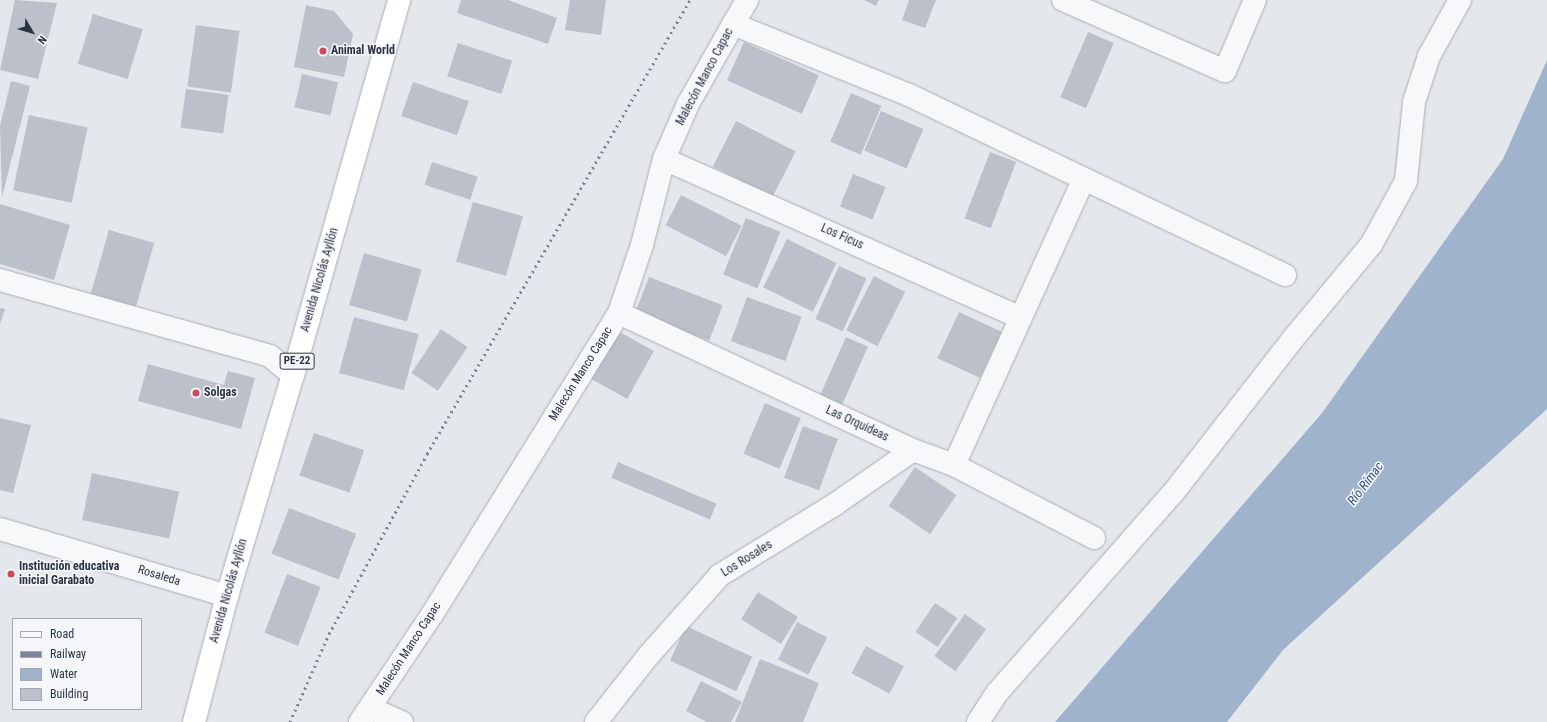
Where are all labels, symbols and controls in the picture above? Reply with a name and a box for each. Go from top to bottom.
north arrow [12,12,52,52]
street label: Malecón Manco Capac [673,26,737,128]
text: N [35,33,49,46]
place label: Animal World [331,44,395,58]
marker: Animal World [318,46,328,56]
street label: Los Ficus [818,221,866,253]
street label: Avenida Nicolás Ayllón [298,226,342,334]
street label: Malecón Manco Capac [546,324,616,424]
road number: PE-22 [279,352,315,370]
place label: Solgas [204,386,237,400]
marker: Solgas [191,388,201,398]
street label: Las Orquideas [823,403,891,445]
water label: Río Rímac [1345,459,1387,509]
street label: Avenida Nicolás Ayllón [207,537,251,645]
street label: Los Rosales [719,538,775,580]
place label: Institución educativa inicial Garabato [19,560,119,588]
street label: Rosaleda [136,563,182,589]
marker: Institución educativa inicial Garabato [6,569,16,579]
street label: Malecón Manco Capac [374,600,444,698]
legend [12,618,142,710]
text: Road [50,627,74,641]
text: Railway [50,647,86,661]
text: Water [50,667,78,681]
text: Building [50,687,88,701]

